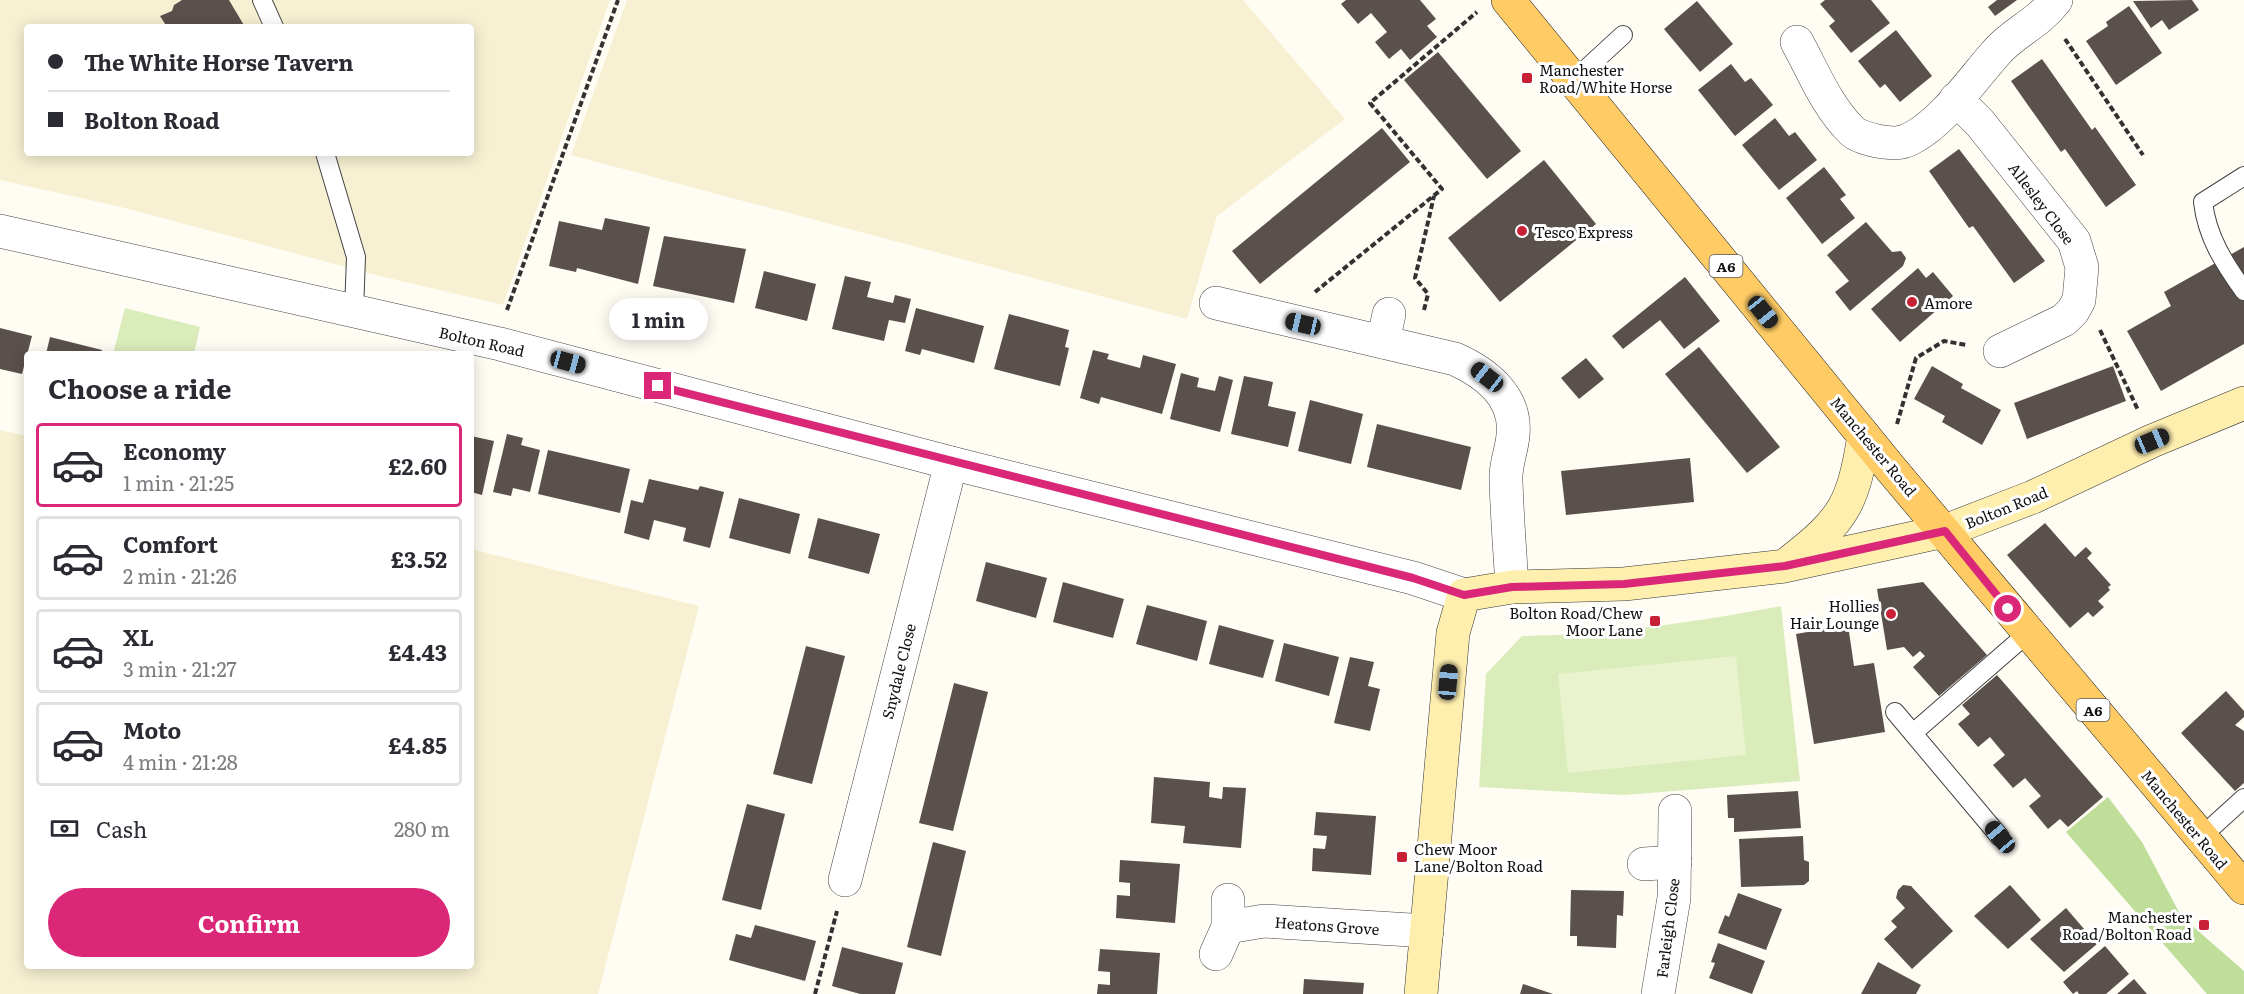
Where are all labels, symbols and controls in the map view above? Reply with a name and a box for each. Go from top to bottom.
text: The White Horse Tavern [84,45,354,78]
place label: Manchester Road/White Horse [1539,58,1672,98]
marker: Manchester Road/White Horse [1520,71,1534,85]
text: Bolton Road [84,103,220,136]
street label: Allesley Close [2003,157,2081,249]
place label: Tesco Express [1534,220,1633,243]
marker: Tesco Express [1515,224,1529,238]
road number: A6 [1710,255,1742,277]
place label: Amore [1924,291,1973,314]
car [1745,292,1781,332]
marker: Amore [1905,295,1919,309]
callout: 1 min [608,299,708,341]
text: 1 min [632,304,685,334]
car [1283,311,1323,337]
street label: Bolton Road [437,320,527,362]
car [548,349,588,375]
car [1467,359,1507,395]
text: Choose a ride [48,367,231,407]
route end [644,372,671,399]
street label: Manchester Road [1825,391,1923,501]
car [2132,426,2172,456]
text: Economy [123,434,226,467]
icon: car [51,438,105,492]
text: £2.60 [388,449,447,482]
text: 1 min · 21:25 [123,467,234,497]
street label: Bolton Road [1961,480,2051,534]
text: Comfort [123,527,218,560]
icon: car [51,531,105,585]
text: £3.52 [391,542,447,575]
text: 2 min · 21:26 [123,560,237,590]
place label: Hollies Hair Lounge [1790,594,1879,634]
route start [1994,595,2021,622]
place label: Bolton Road/Chew Moor Lane [1509,601,1643,641]
marker: Hollies Hair Lounge [1884,607,1898,621]
marker: Bolton Road/Chew Moor Lane [1648,614,1662,628]
text: XL [123,620,154,653]
street label: Snydale Close [875,621,921,721]
icon: car [51,624,105,678]
text: £4.43 [388,635,447,668]
text: 3 min · 21:27 [123,653,237,683]
car [1437,663,1459,701]
road number: A6 [2076,699,2110,721]
text: Moto [123,713,181,746]
icon: car [51,717,105,771]
text: £4.85 [388,728,447,761]
text: 4 min · 21:28 [123,746,238,776]
street label: Manchester Road [2136,764,2234,874]
icon: cash [48,812,81,845]
text: Cash [96,812,147,845]
text: 280 m [394,813,450,843]
car [1982,817,2018,857]
place label: Chew Moor Lane/Bolton Road [1414,837,1543,877]
marker: Chew Moor Lane/Bolton Road [1395,850,1409,864]
street label: Farleigh Close [1649,877,1685,979]
button: Confirm [48,888,450,957]
place label: Manchester Road/Bolton Road [2062,905,2192,945]
street label: Heatons Grove [1274,910,1380,940]
marker: Manchester Road/Bolton Road [2197,918,2211,932]

